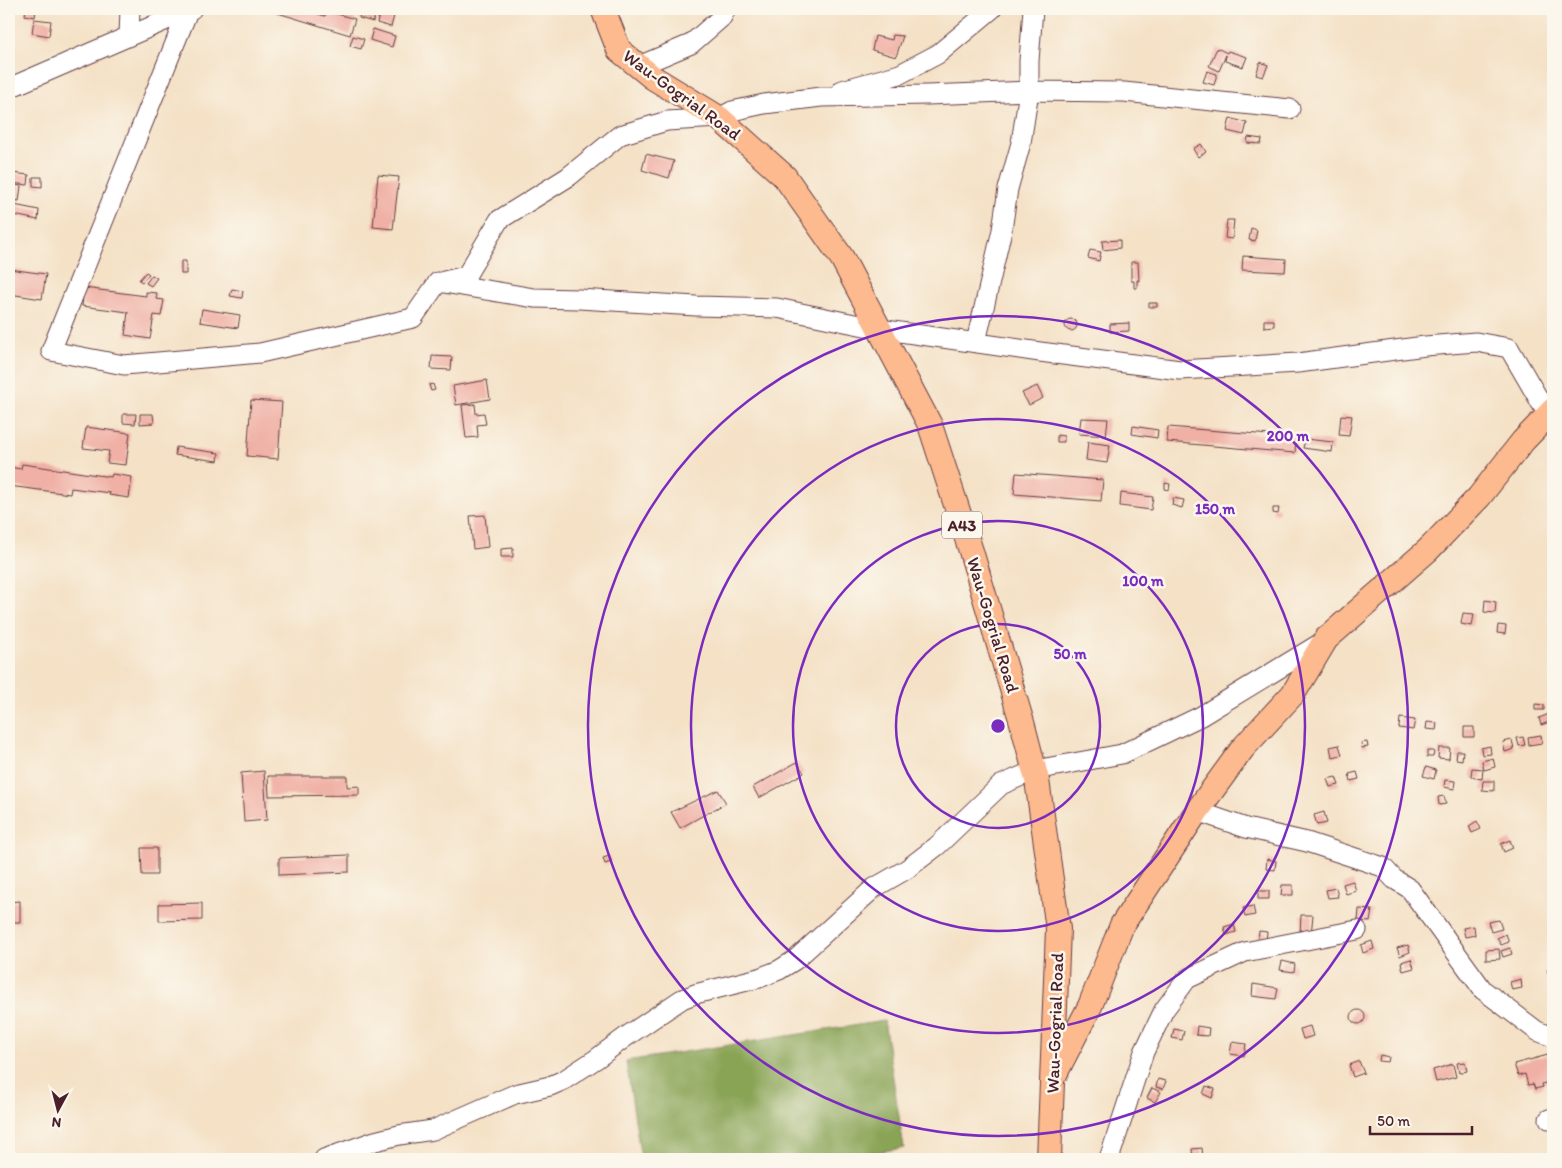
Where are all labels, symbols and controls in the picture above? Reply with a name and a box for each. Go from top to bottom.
street label: Wau-Gogrial Road [619,45,745,145]
text: 200 m [1267,427,1310,445]
text: 150 m [1195,500,1235,518]
road number: A43 [942,512,982,538]
street label: Wau-Gogrial Road [962,555,1024,696]
text: 100 m [1122,572,1164,590]
text: 50 m [1053,645,1087,663]
centre of rings [989,717,1007,735]
street label: Wau-Gogrial Road [1042,952,1068,1094]
north arrow [32,1086,82,1136]
scale bar [1370,1103,1472,1135]
text: 50 m [1377,1112,1410,1130]
text: N [51,1113,62,1131]

